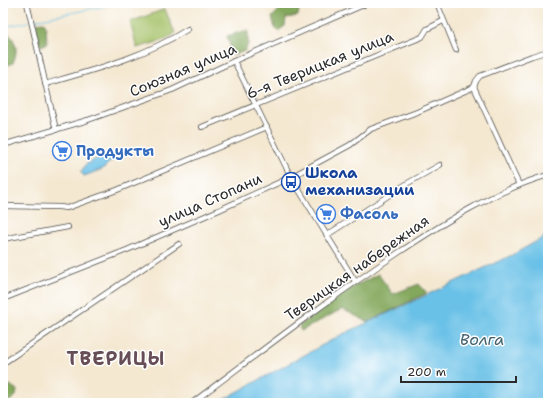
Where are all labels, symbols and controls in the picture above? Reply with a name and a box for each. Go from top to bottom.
street label: 6-я Тверицкая улица [243,26,397,104]
street label: Союзная улица [126,38,240,102]
supermarket icon: Продукты [51,140,73,162]
place label: Продукты [76,141,154,161]
place label: Школа механизации [305,163,415,200]
street label: улица Стопани [155,168,265,232]
bus stop icon: Школа механизации [280,171,302,193]
supermarket icon: Фасоль [315,203,337,225]
place label: Фасоль [340,204,399,224]
street label: Тверицкая набережная [281,211,433,325]
water label: Волга [460,329,504,350]
district label: ТВЕРИЦЫ [67,346,165,371]
scale bar [401,358,516,384]
text: 200 m [407,364,446,380]

